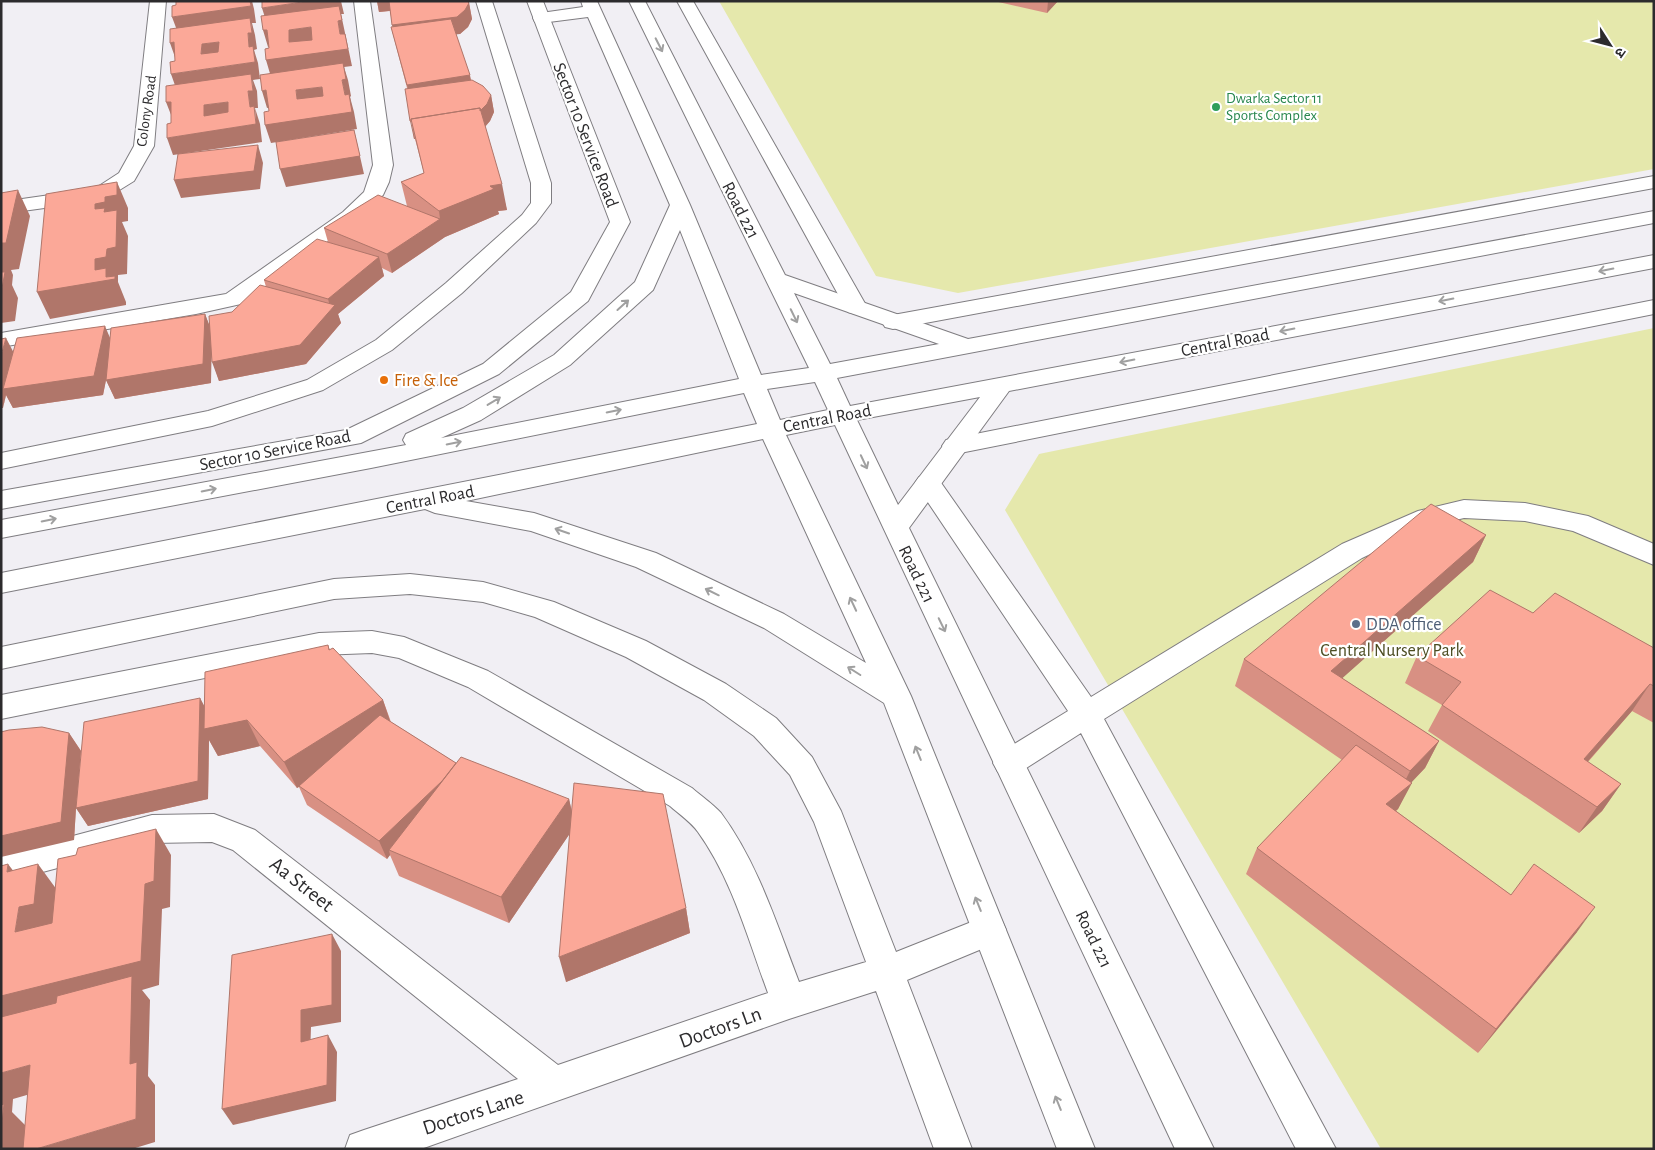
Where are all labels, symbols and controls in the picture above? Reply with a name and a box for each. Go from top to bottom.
north arrow [1585,20,1635,70]
one-way arrow [655,37,664,52]
text: उ [1611,45,1628,60]
street label: Sector 10 Service Road [549,61,621,210]
street label: Colony Road [134,74,159,148]
place label: Dwarka Sector 11 Sports Complex [1226,91,1322,123]
marker: Dwarka Sector 11 Sports Complex [1210,101,1222,113]
street label: Road 221 [718,179,762,242]
one-way arrow [1598,265,1614,275]
one-way arrow [1439,296,1455,305]
one-way arrow [617,299,630,310]
one-way arrow [789,308,799,323]
street label: Central Road [1180,326,1271,360]
one-way arrow [1279,326,1295,336]
one-way arrow [1119,357,1135,366]
place label: Fire & Ice [394,372,458,390]
marker: Fire & Ice [378,374,390,386]
one-way arrow [486,396,500,406]
street label: Central Road [782,402,873,436]
one-way arrow [605,406,621,416]
street label: Sector 10 Service Road [198,428,352,474]
one-way arrow [446,438,462,447]
one-way arrow [860,454,870,469]
street label: Central Road [385,483,476,517]
one-way arrow [200,484,216,494]
one-way arrow [41,514,57,524]
one-way arrow [554,526,570,536]
street label: Road 221 [895,543,938,606]
one-way arrow [705,586,720,596]
one-way arrow [848,597,857,612]
place label: DDA office [1366,616,1442,634]
one-way arrow [937,617,947,632]
marker: DDA office [1350,618,1362,630]
park label: Central Nursery Park [1320,642,1464,660]
one-way arrow [848,665,862,675]
one-way arrow [913,746,922,761]
street label: Aa Street [266,853,338,916]
one-way arrow [973,897,982,912]
street label: Road 221 [1072,908,1115,971]
street label: Doctors Ln [676,1003,764,1052]
street label: Doctors Lane [420,1086,526,1139]
one-way arrow [1052,1096,1061,1111]

